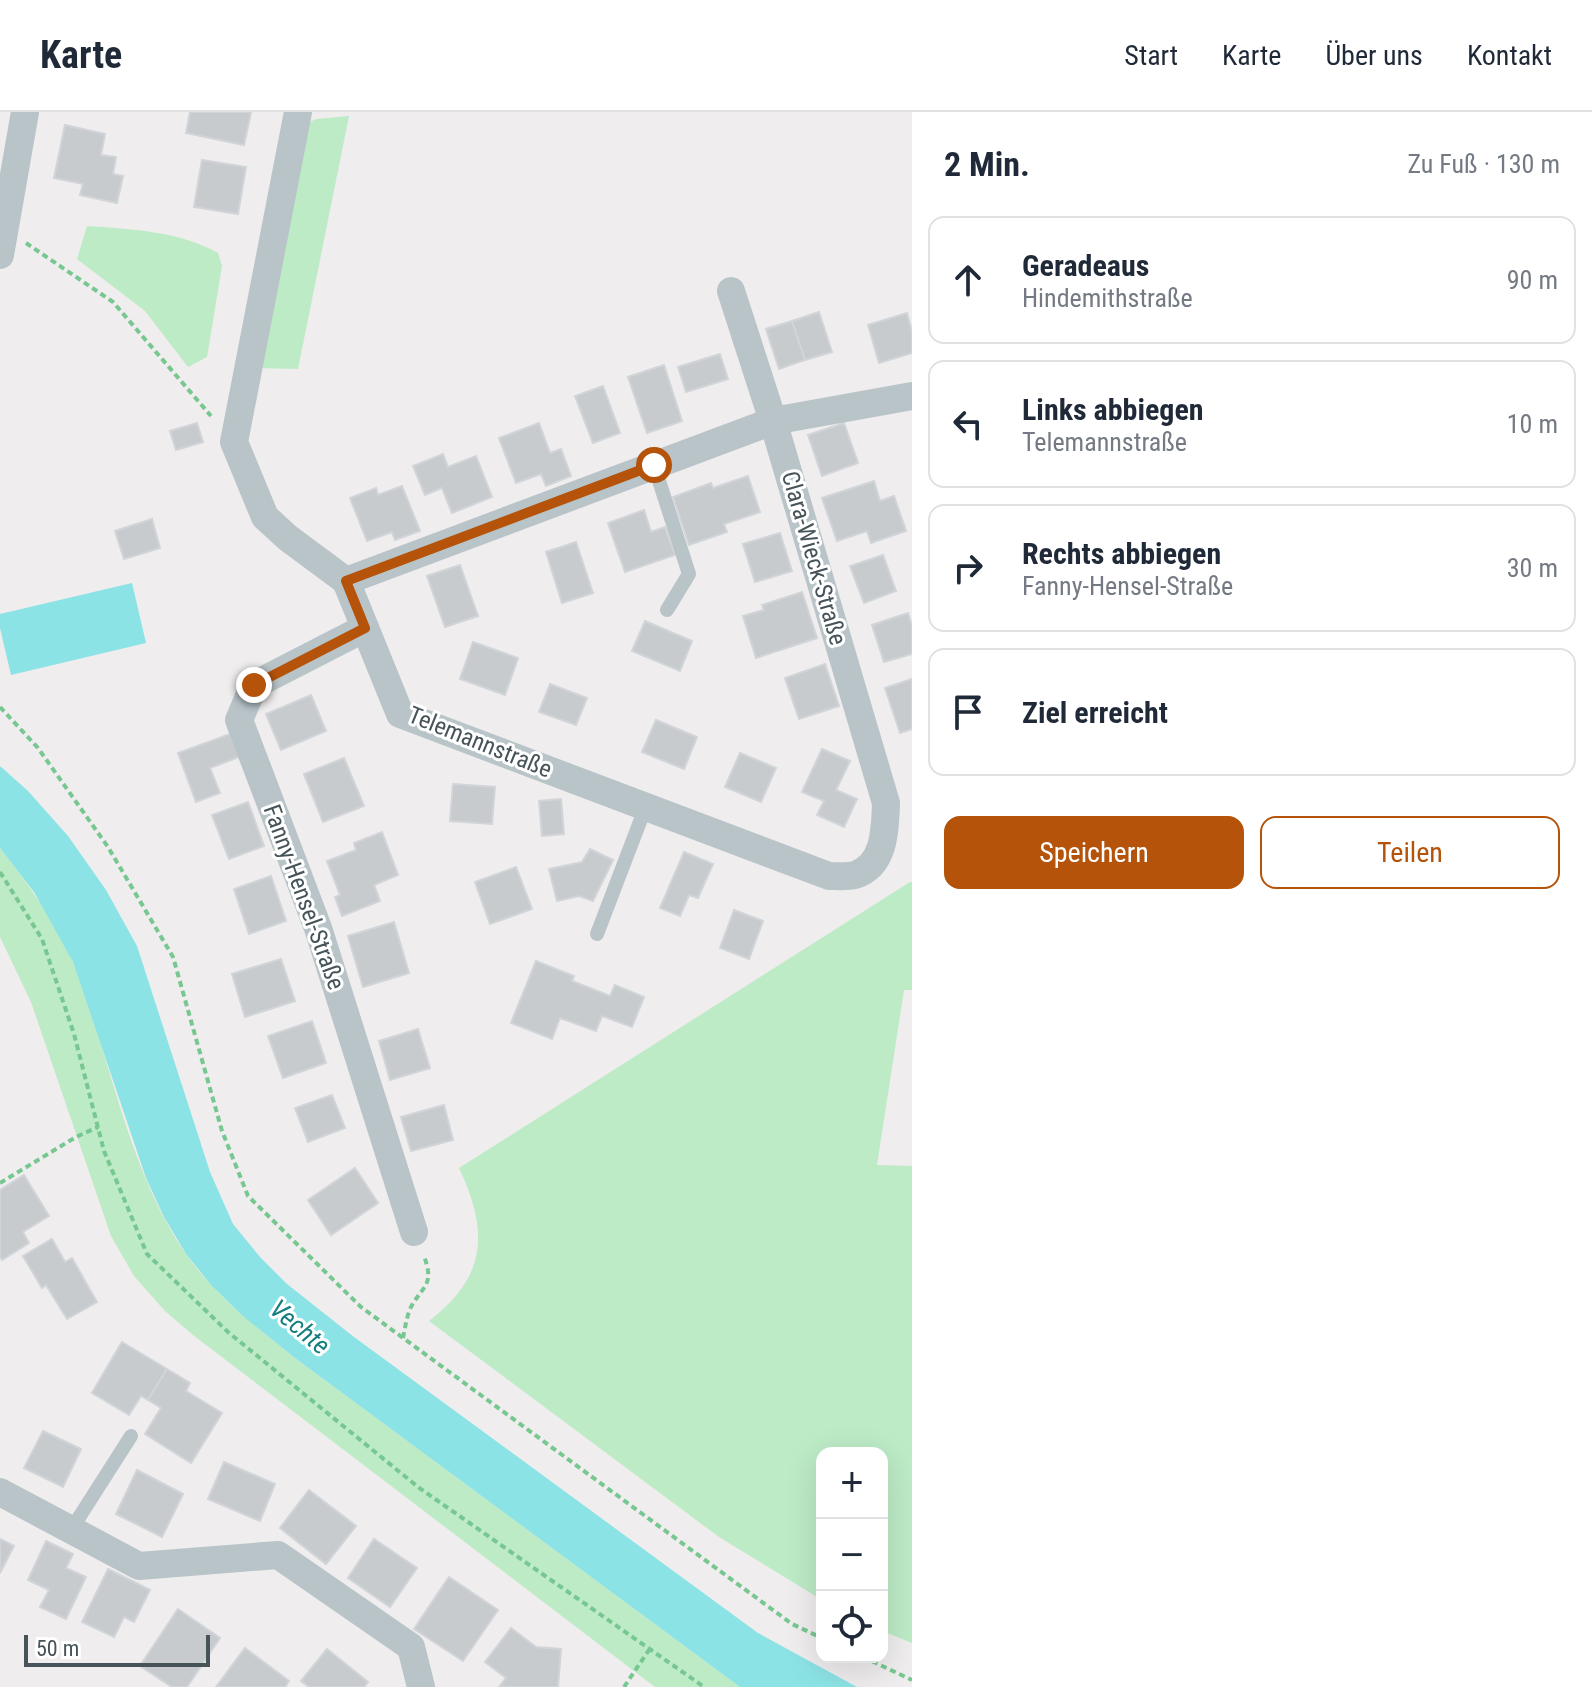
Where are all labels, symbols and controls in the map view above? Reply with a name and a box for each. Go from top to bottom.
text: Karte [40,33,122,77]
text: Start [1124,39,1178,72]
text: Karte [1222,39,1281,72]
text: Über uns [1325,39,1423,72]
text: Kontakt [1467,39,1552,72]
text: 2 Min. [944,144,1030,184]
text: Zu Fuß · 130 m [1407,149,1560,179]
text: Geradeaus [1022,248,1149,283]
icon: ahead [946,258,990,302]
text: 90 m [1507,265,1558,295]
text: Hindemithstraße [1022,283,1193,313]
text: Links abbiegen [1022,392,1204,427]
icon: left [946,402,990,446]
text: 10 m [1507,409,1558,439]
text: Telemannstraße [1022,427,1187,457]
route start [636,447,672,483]
street label: Clara-Wieck-Straße [776,468,852,648]
text: Rechts abbiegen [1022,536,1221,571]
icon: right [946,546,990,590]
text: 30 m [1507,553,1558,583]
text: Fanny-Hensel-Straße [1022,571,1233,601]
route end [236,667,272,703]
icon: arrive [946,690,990,734]
text: Ziel erreicht [1022,695,1168,730]
street label: Telemannstraße [404,700,556,784]
street label: Fanny-Hensel-Straße [258,801,350,993]
button: Speichern [944,816,1244,889]
button: Teilen [1260,816,1560,889]
water label: Vechte [264,1293,336,1361]
map controls [816,1447,888,1663]
button: + [816,1447,888,1519]
button: − [816,1519,888,1591]
button: locate [816,1591,888,1663]
scale bar [24,1631,210,1667]
text: 50 m [36,1636,79,1661]

